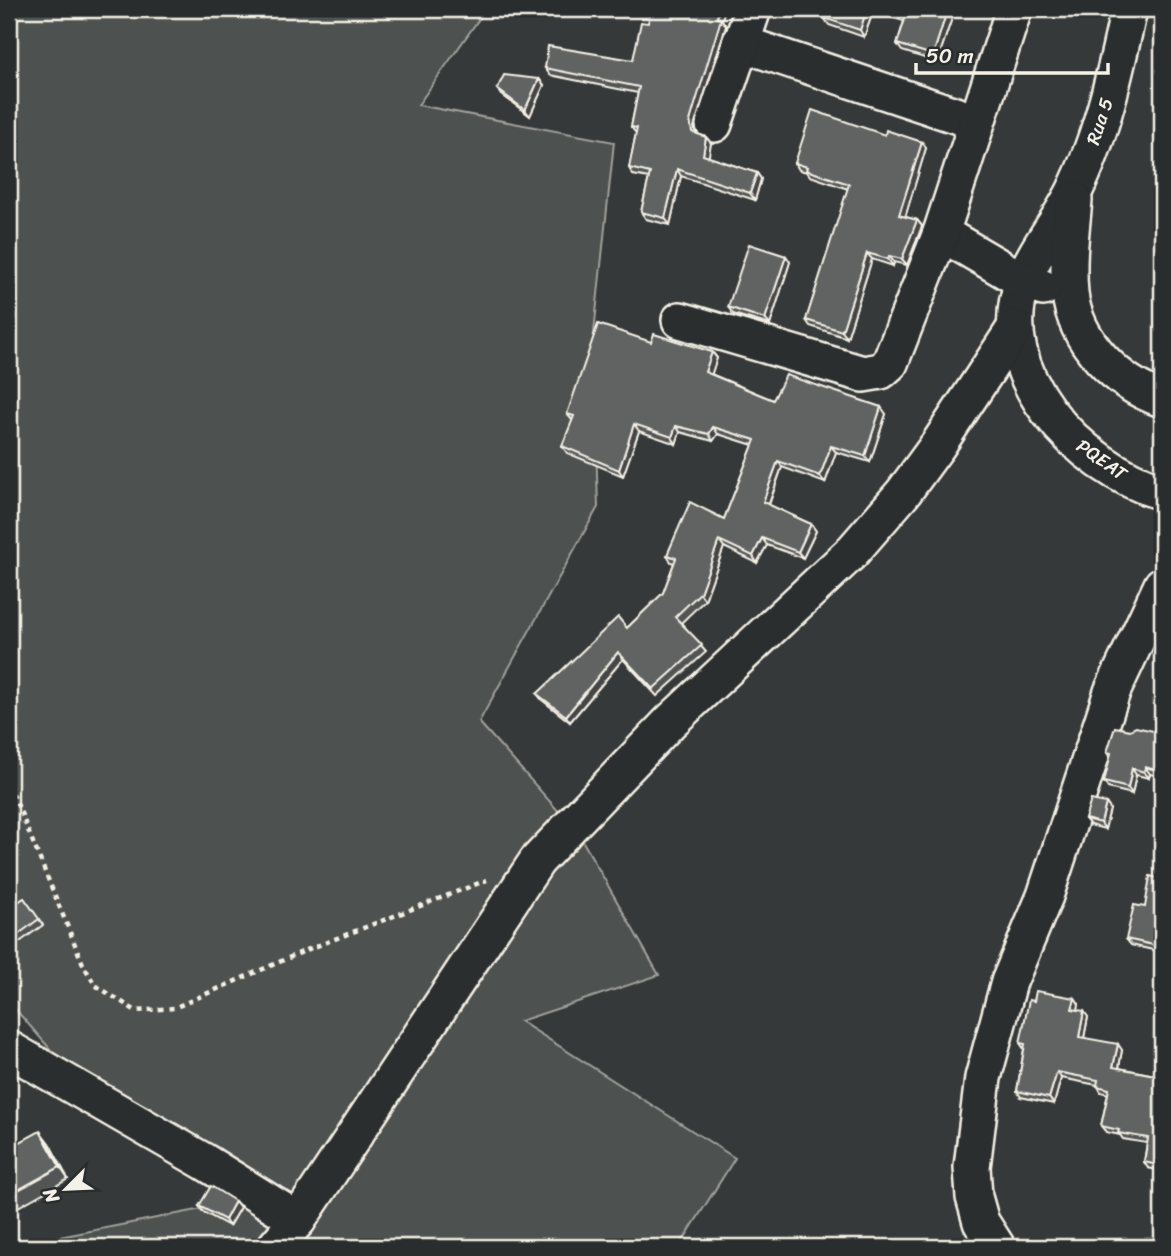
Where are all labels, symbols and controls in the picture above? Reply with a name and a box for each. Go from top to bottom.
scale bar [916,32,1108,76]
text: 50 m [926,37,974,75]
street label: Rua 5 [1076,93,1123,149]
street label: PQEAT [1069,430,1135,490]
north arrow [32,1154,102,1224]
text: N [33,1182,69,1209]

